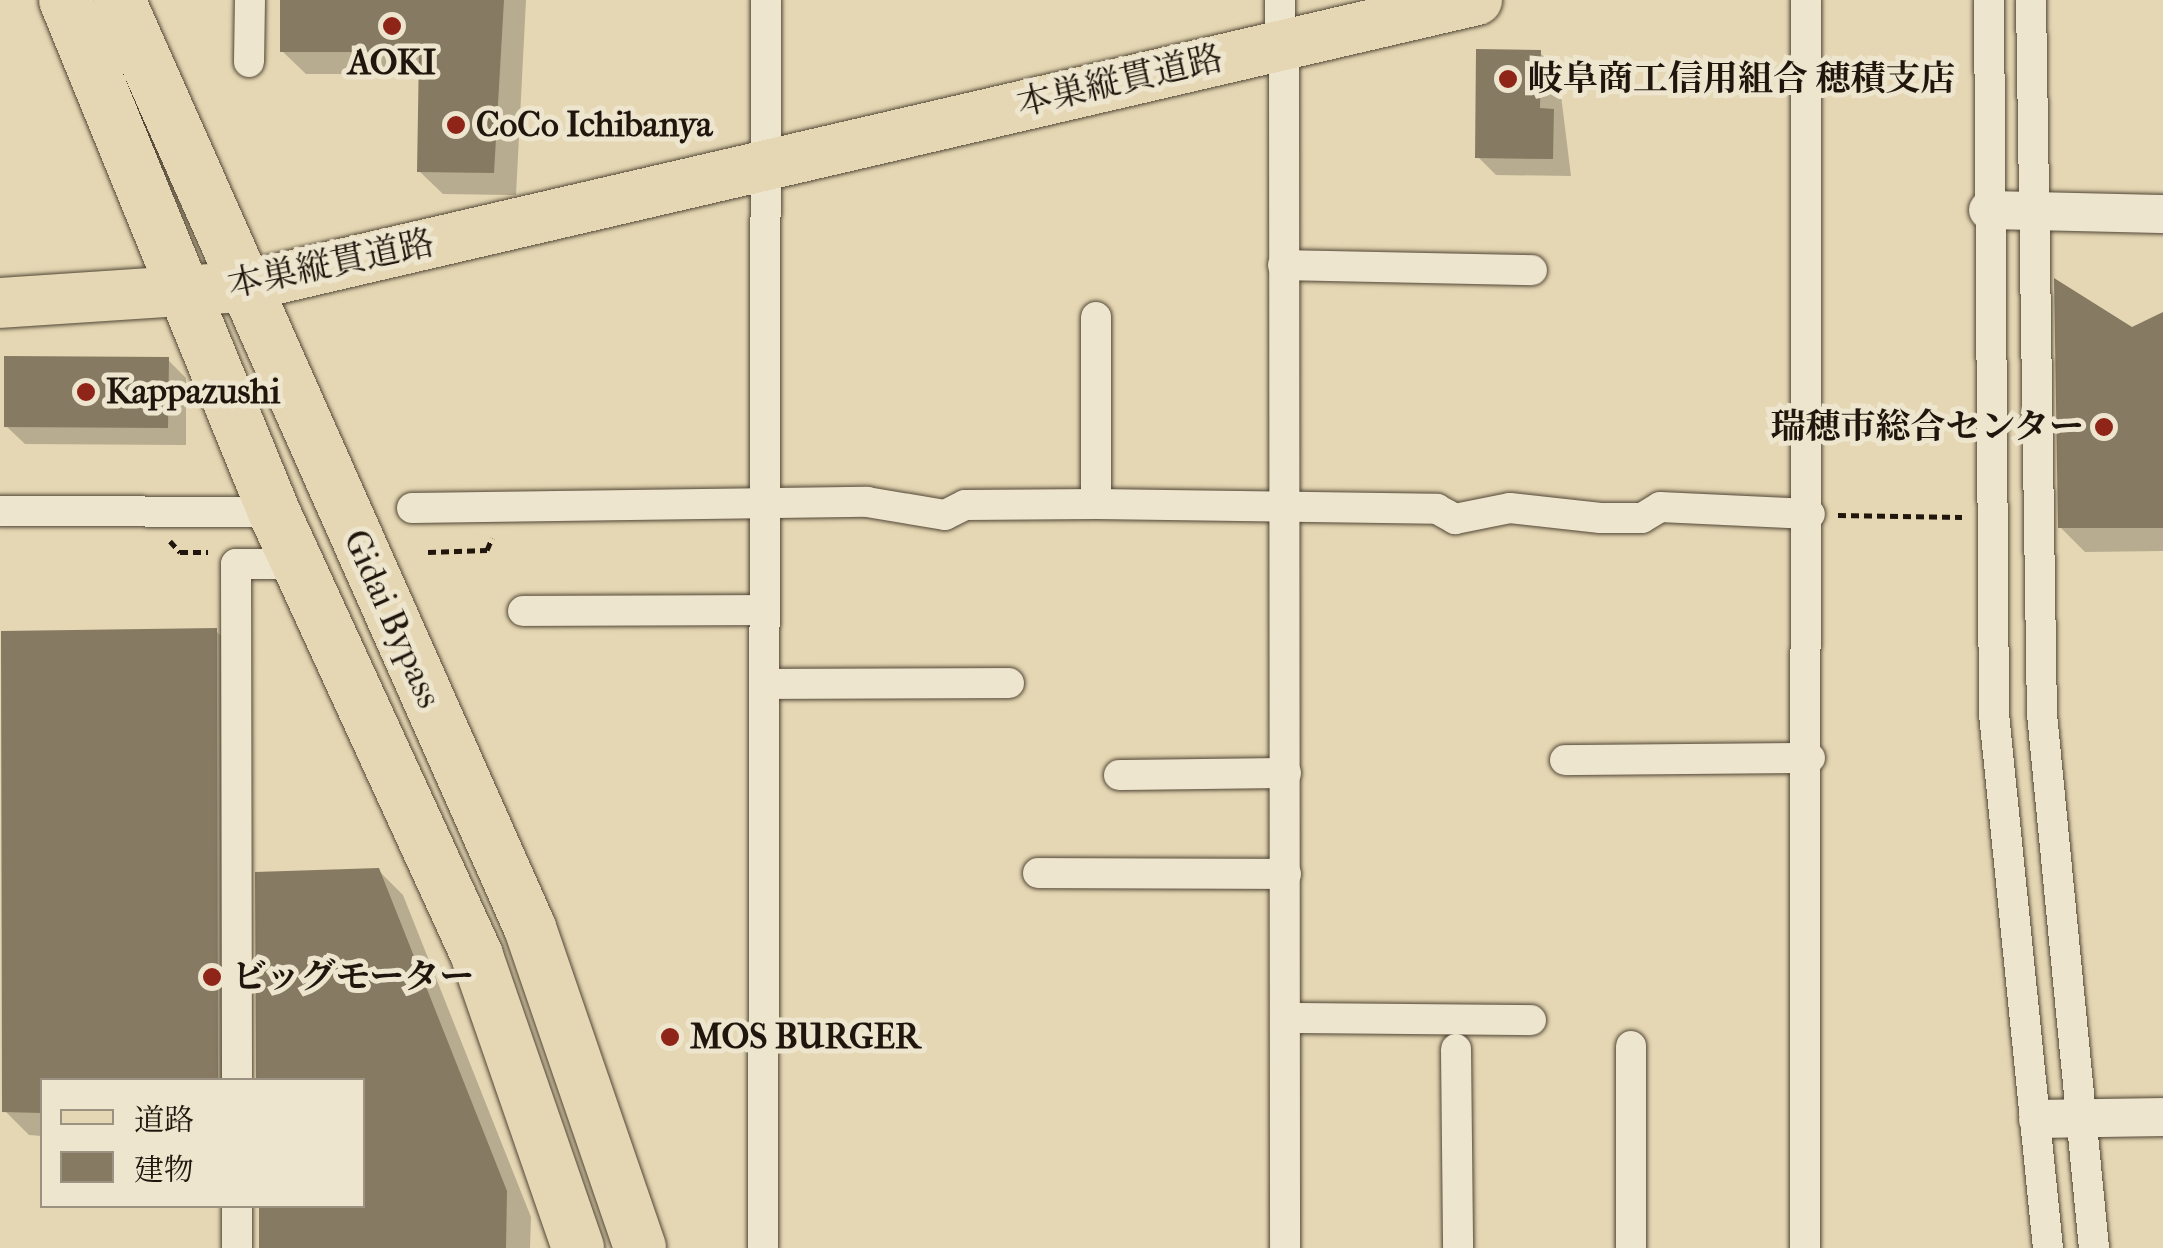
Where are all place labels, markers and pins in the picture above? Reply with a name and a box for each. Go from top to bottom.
marker: AOKI [381,15,403,37]
place label: AOKI [348,42,436,84]
place label: 岐阜商工信用組合 穂積支店 [1528,58,1956,100]
marker: 岐阜商工信用組合 穂積支店 [1497,68,1519,90]
place label: CoCo Ichibanya [476,104,713,146]
marker: CoCo Ichibanya [445,114,467,136]
place label: Kappazushi [106,371,280,413]
marker: Kappazushi [75,381,97,403]
place label: 瑞穂市総合センター [1769,406,2084,448]
marker: 瑞穂市総合センター [2093,416,2115,438]
place label: ビッグモーター [232,956,476,998]
marker: ビッグモーター [201,966,223,988]
place label: MOS BURGER [690,1016,920,1058]
marker: MOS BURGER [659,1026,681,1048]

